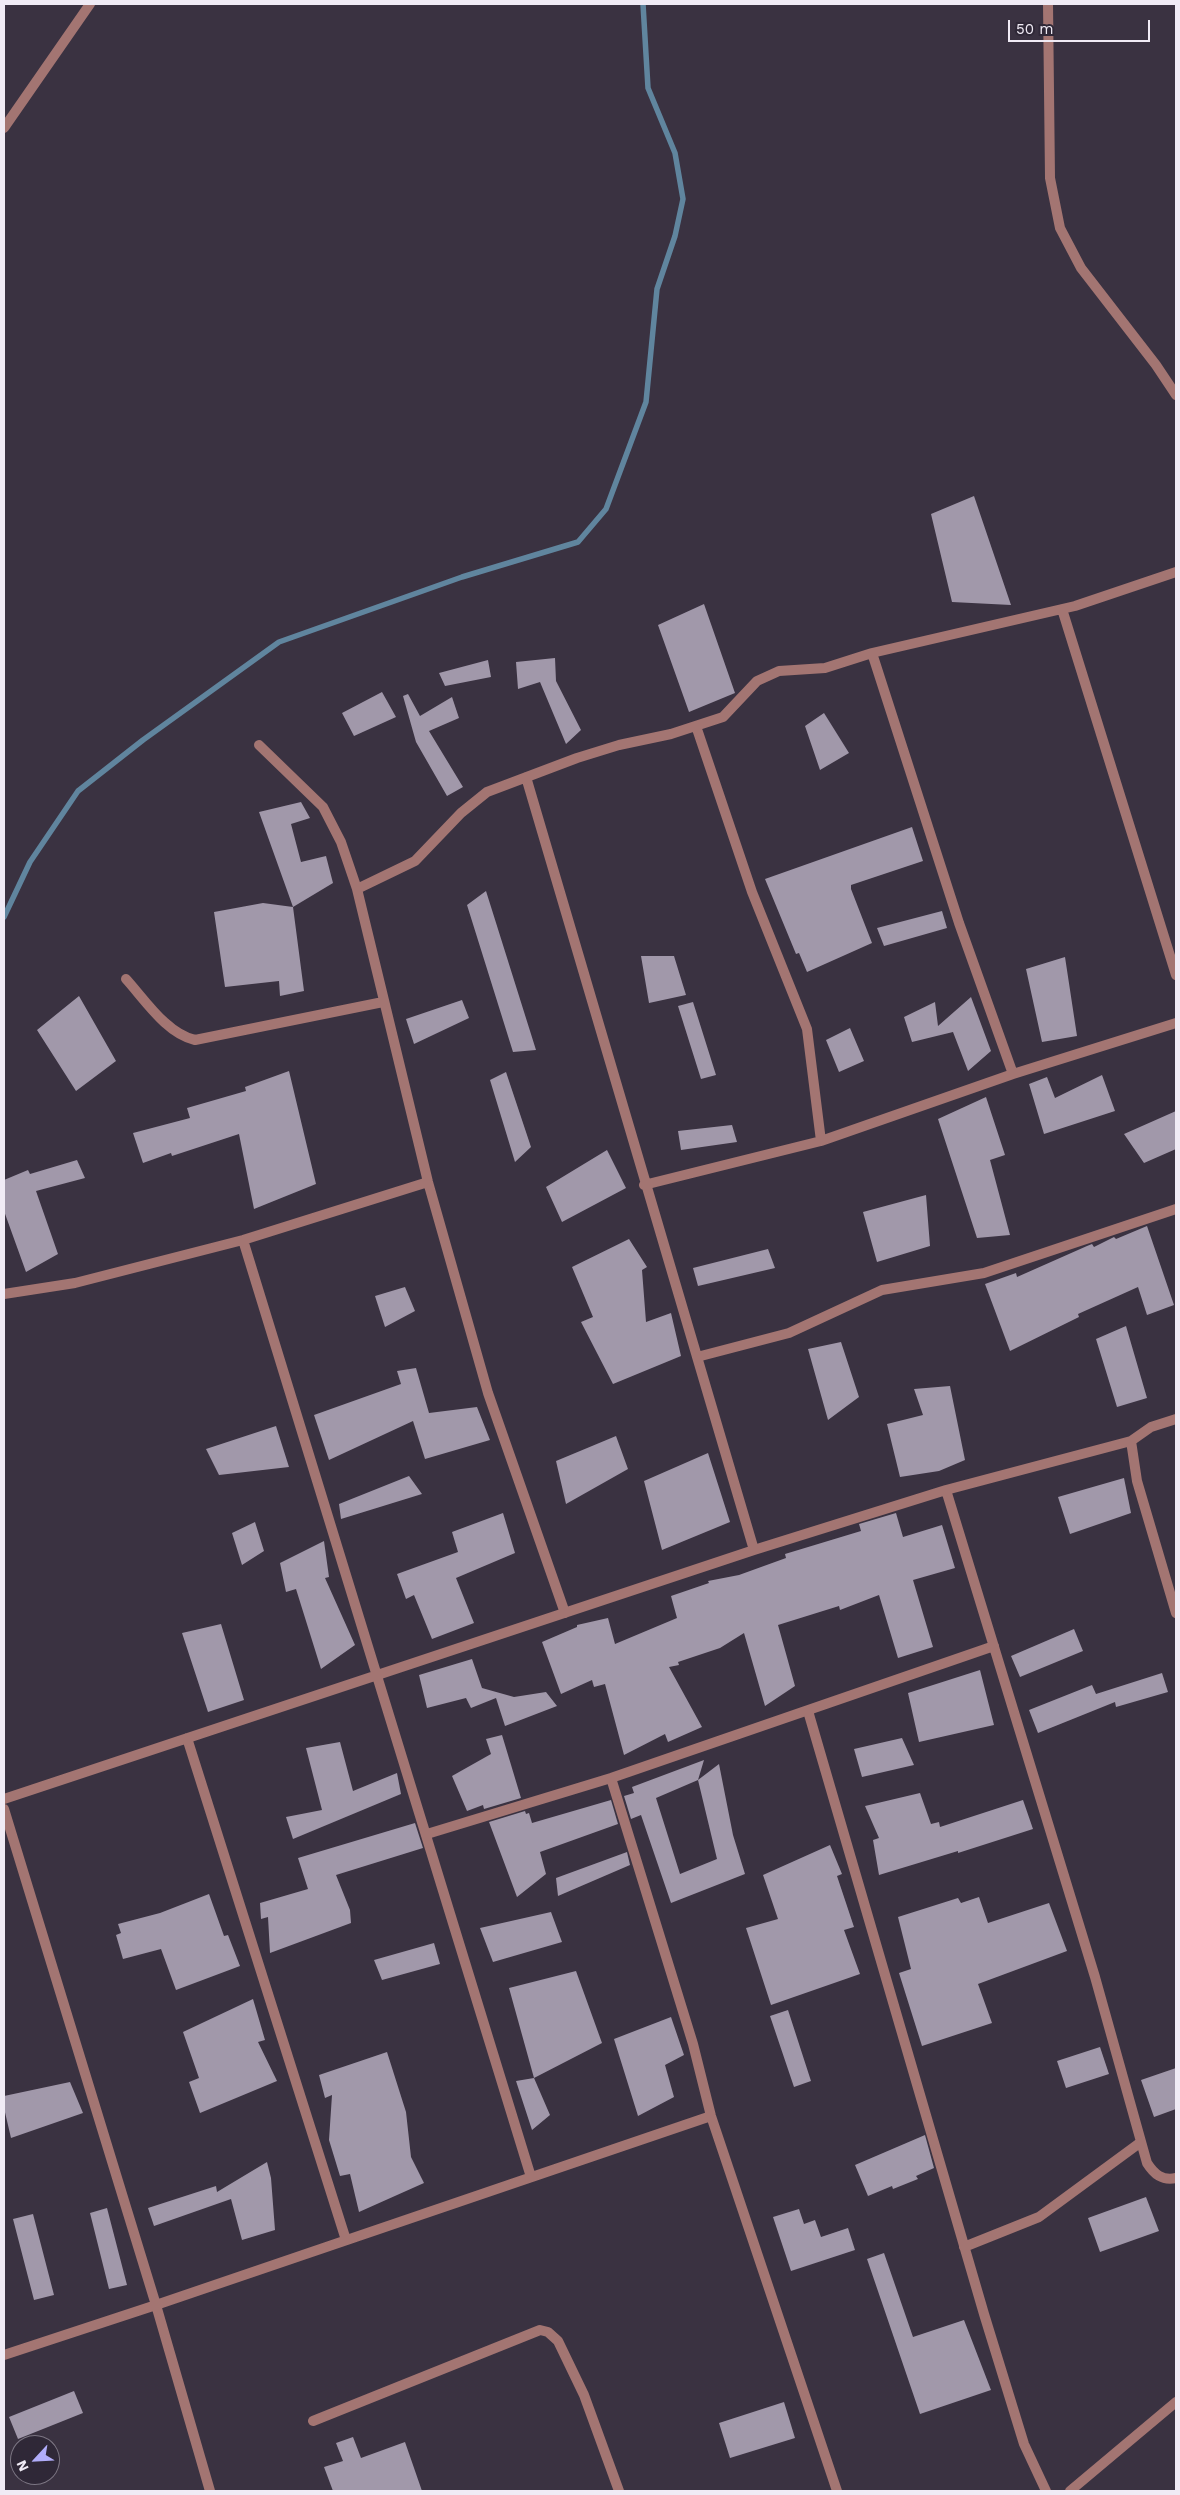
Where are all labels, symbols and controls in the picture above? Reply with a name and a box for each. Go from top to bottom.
scale bar [1010,10,1152,42]
text: 50 m [1016,20,1053,38]
north arrow [10,2435,60,2485]
text: N [13,2458,32,2474]

